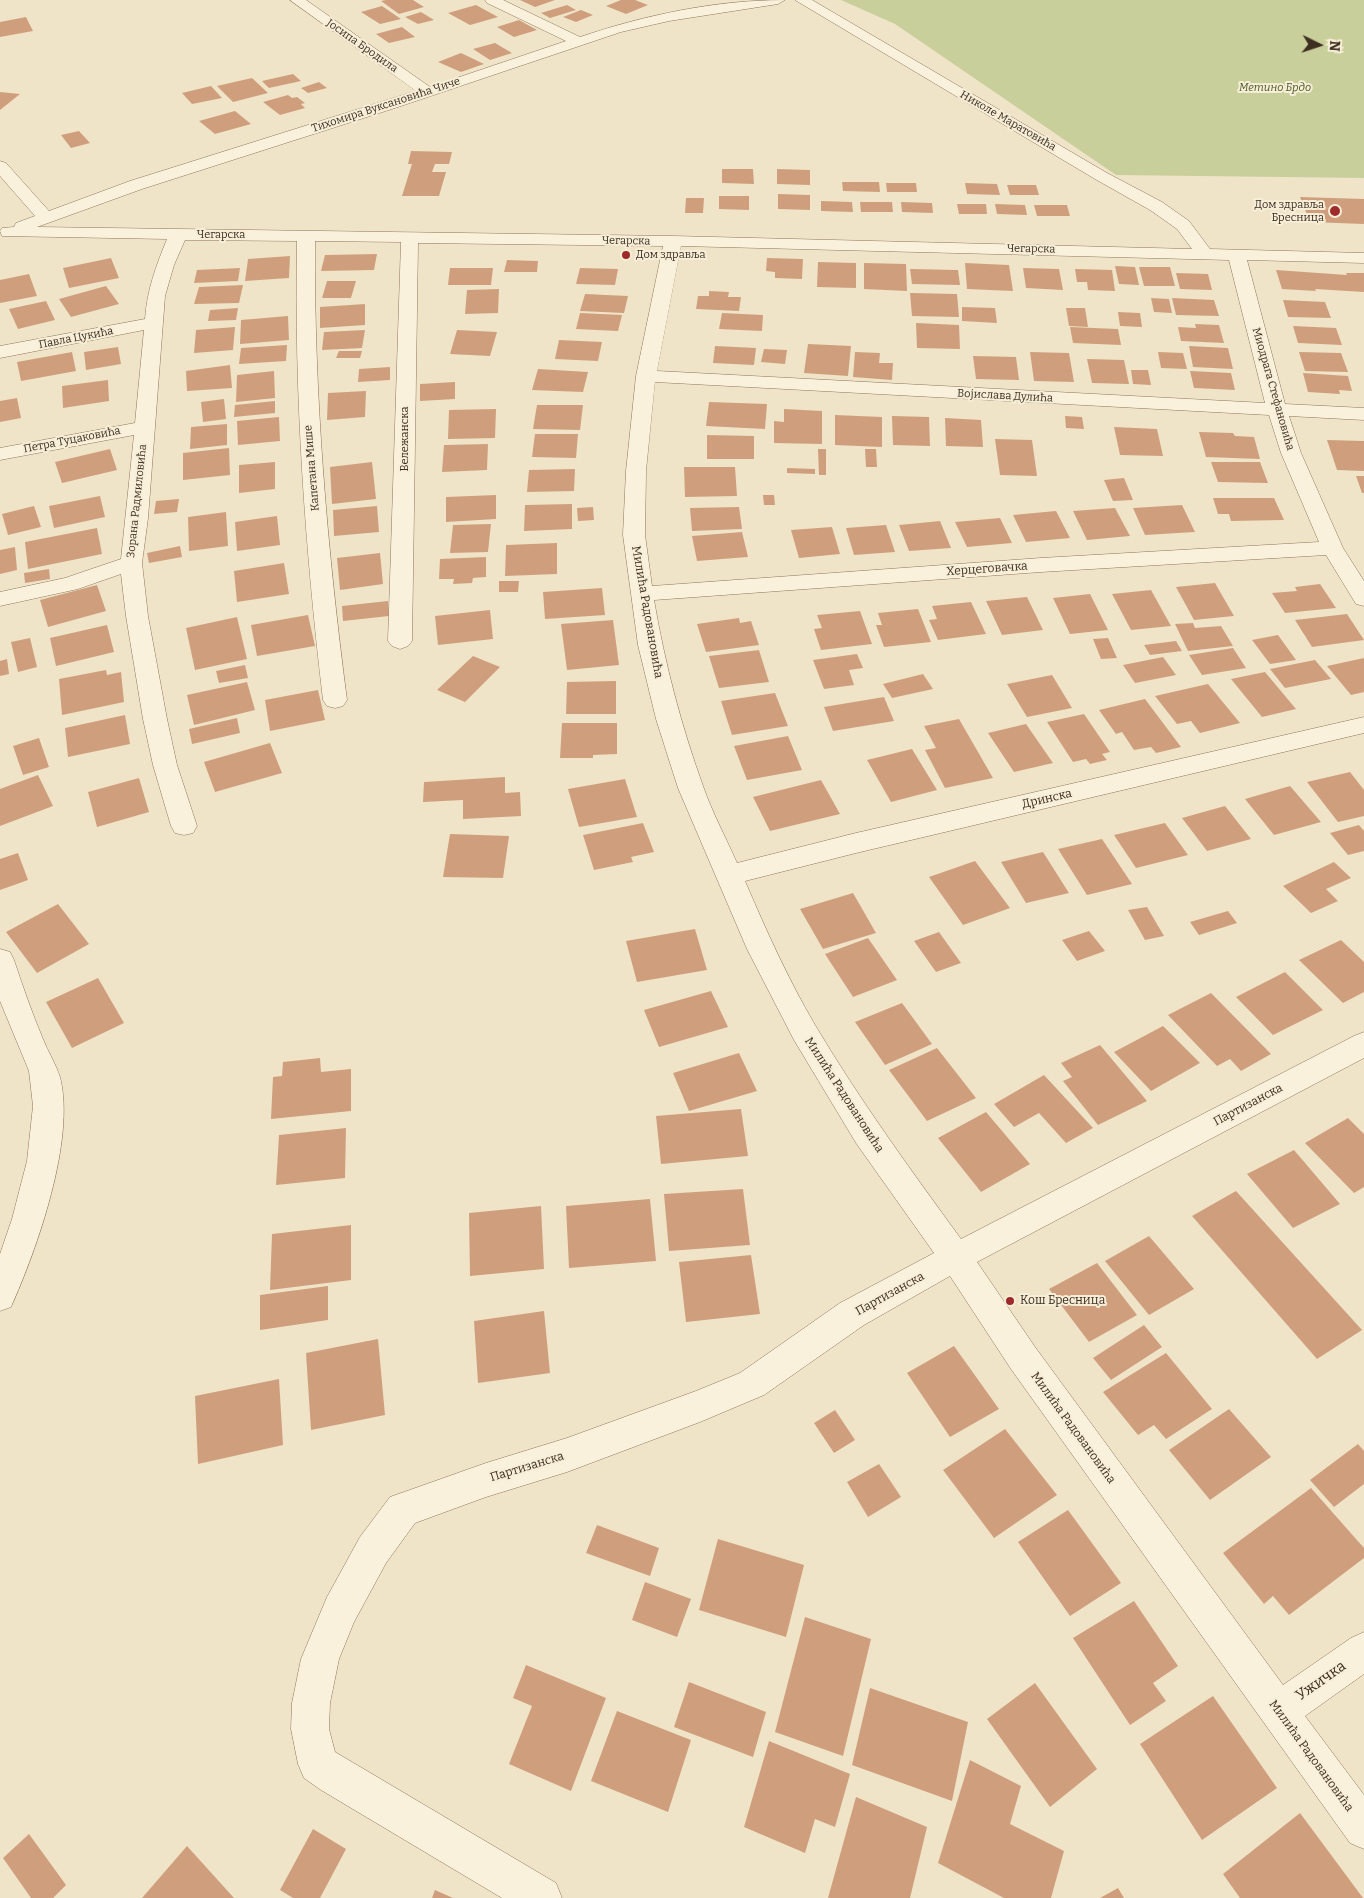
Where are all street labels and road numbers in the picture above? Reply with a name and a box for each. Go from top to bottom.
street label: Јосипа Бродила [324,17,400,75]
street label: Тихомира Вуксановића Чиче [310,75,462,135]
street label: Николе Маратовића [958,88,1058,154]
street label: Чегарска [197,228,245,242]
street label: Чегарска [602,234,650,248]
street label: Чегарска [1007,242,1055,256]
street label: Павла Цукића [38,324,114,352]
street label: Миодрага Стефановића [1249,326,1297,452]
street label: Војислава Дулића [957,387,1053,405]
street label: Вележанска [398,407,412,471]
street label: Петра Туцаковића [22,424,122,456]
street label: Капетана Мише [302,424,322,512]
street label: Зорана Радмиловића [124,443,150,559]
street label: Милића Радовановића [628,545,666,679]
street label: Херцеговачка [946,559,1028,579]
street label: Дринска [1021,786,1073,812]
street label: Милића Радовановића [801,1035,887,1155]
street label: Партизанска [1211,1081,1285,1129]
street label: Партизанска [853,1269,927,1319]
street label: Милића Радовановића [1028,1369,1118,1487]
street label: Партизанска [488,1449,566,1485]
street label: Ужичка [1293,1657,1349,1705]
street label: Милића Радовановића [1266,1697,1356,1815]

